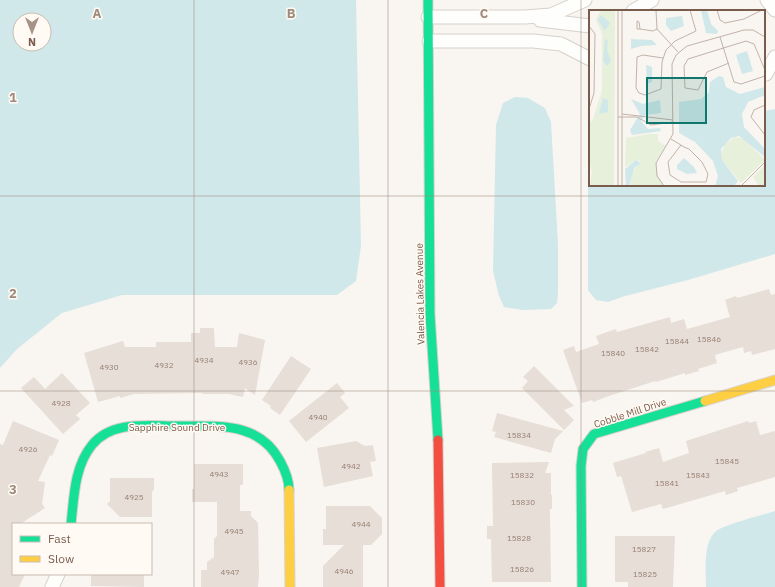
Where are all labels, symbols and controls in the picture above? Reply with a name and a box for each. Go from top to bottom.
text: A [93,5,102,22]
text: B [287,5,296,22]
text: C [480,5,489,22]
inset map [589,10,765,186]
north arrow [12,12,52,52]
text: N [28,35,36,49]
text: 1 [9,89,17,106]
street label: Valencia Lakes Avenue [413,242,427,345]
text: 2 [9,285,17,302]
house number: 15846 [697,334,721,344]
house number: 15844 [665,336,689,346]
house number: 15842 [635,344,659,354]
house number: 15840 [601,348,625,358]
house number: 4934 [194,355,214,365]
house number: 4936 [238,357,258,367]
house number: 4932 [154,360,174,370]
house number: 4930 [99,362,119,372]
street label: Cobble Mill Drive [592,395,668,431]
house number: 4928 [51,398,71,408]
house number: 4940 [308,412,328,422]
street label: Sapphire Sound Drive [129,421,226,434]
house number: 15834 [507,430,531,440]
house number: 4926 [18,444,38,454]
house number: 15845 [715,456,739,466]
house number: 4942 [341,461,361,471]
house number: 4943 [209,469,229,479]
house number: 15832 [510,470,534,480]
house number: 15843 [686,470,710,480]
house number: 15841 [655,478,679,488]
text: 3 [9,481,17,498]
house number: 4925 [124,492,144,502]
house number: 15830 [511,497,535,507]
house number: 4944 [351,519,371,529]
legend [12,523,152,575]
house number: 4945 [224,526,244,536]
text: Fast [48,531,71,546]
house number: 15828 [507,533,531,543]
house number: 15827 [632,544,656,554]
text: Slow [48,551,74,566]
house number: 15826 [510,564,534,574]
house number: 4946 [334,566,354,576]
house number: 4947 [220,567,240,577]
house number: 15825 [633,569,657,579]

